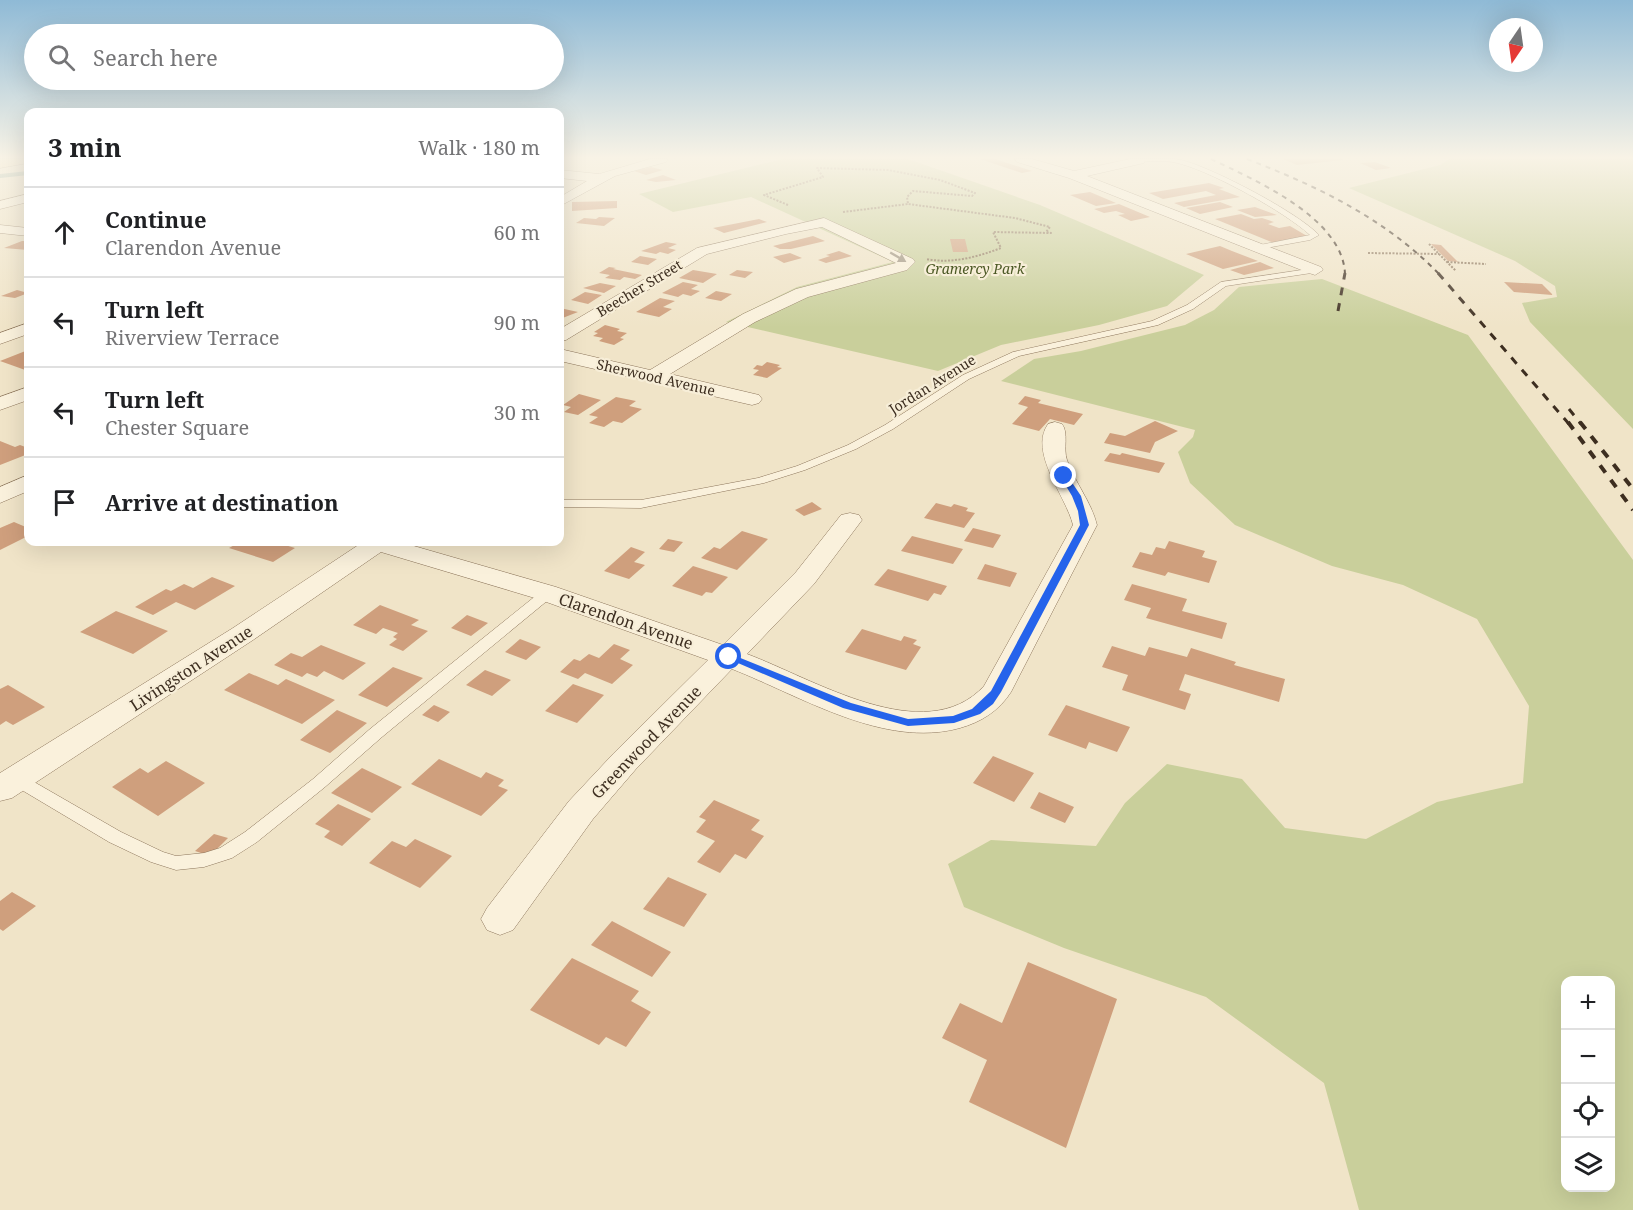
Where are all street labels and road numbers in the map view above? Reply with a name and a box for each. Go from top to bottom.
street label: Beecher Street [593,255,685,321]
street label: Jordan Avenue [884,350,979,419]
street label: Sherwood Avenue [595,354,717,400]
street label: Clarendon Avenue [556,588,696,654]
street label: Livingston Avenue [125,620,257,716]
street label: Greenwood Avenue [586,680,706,804]

